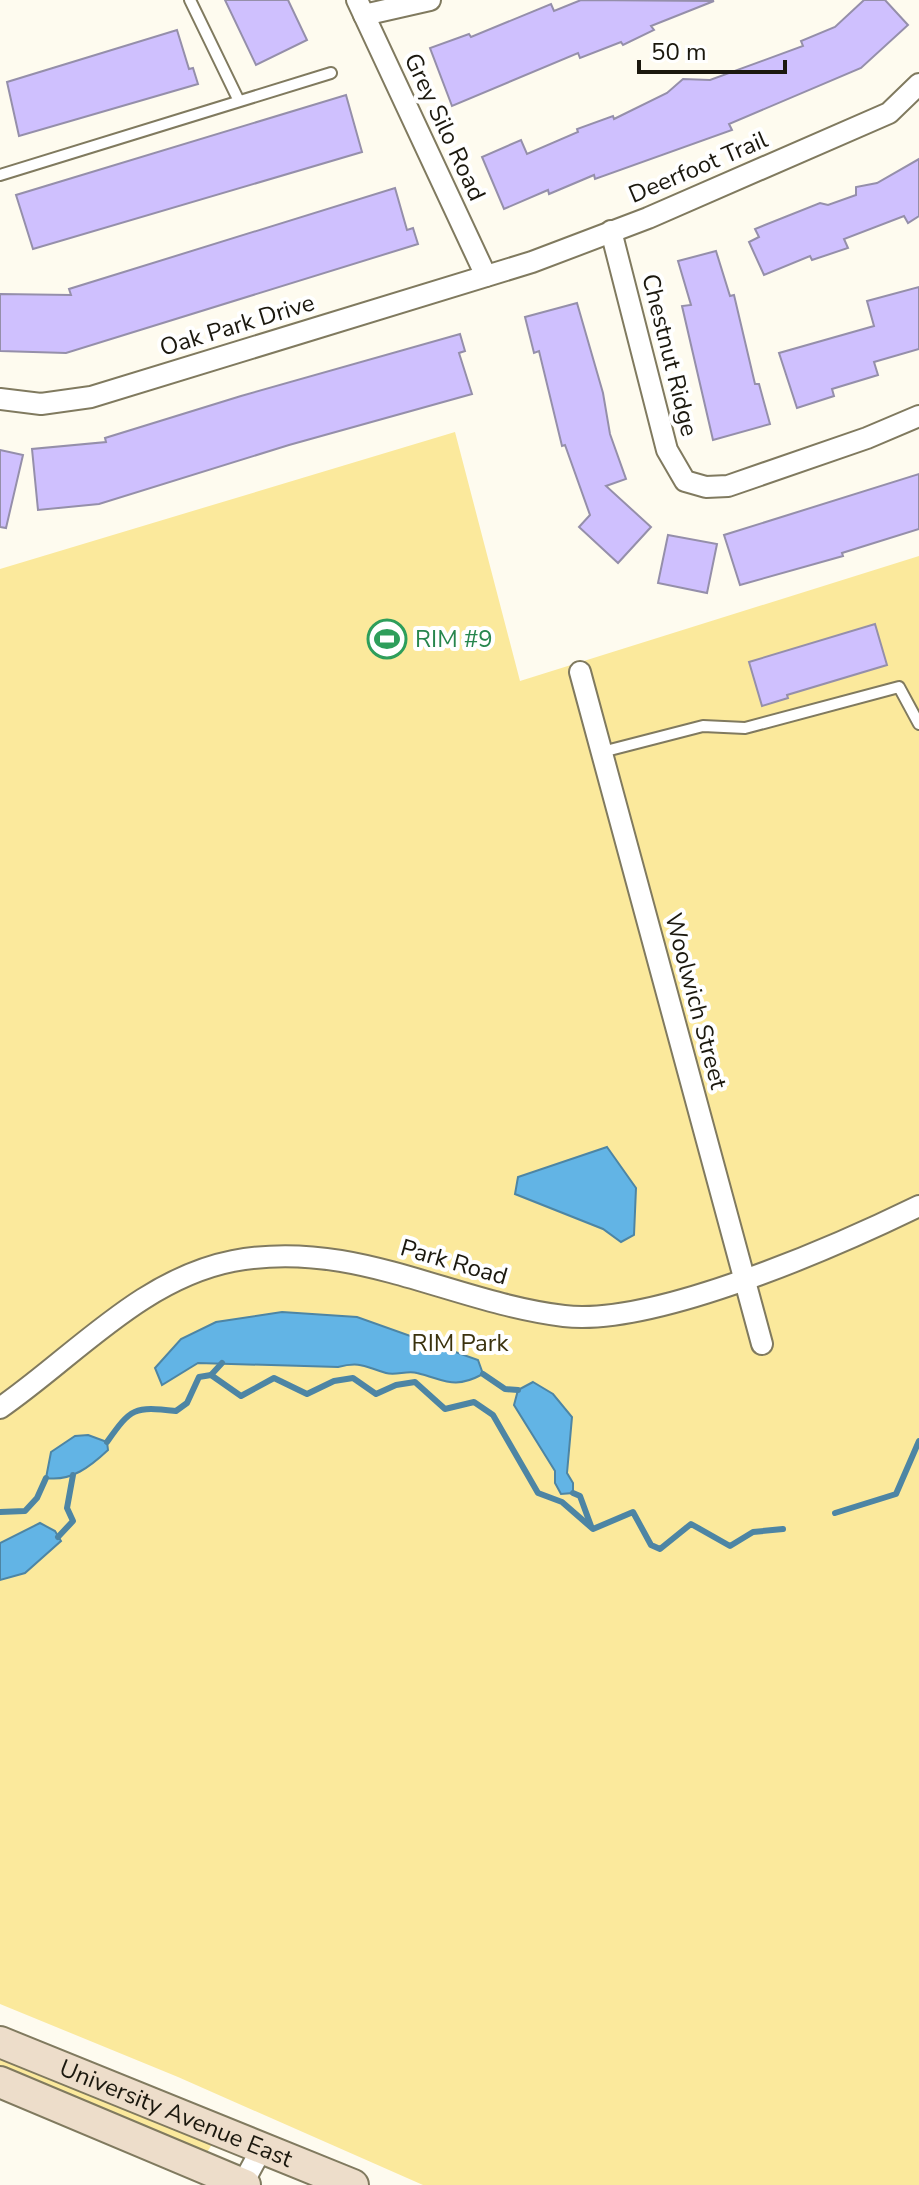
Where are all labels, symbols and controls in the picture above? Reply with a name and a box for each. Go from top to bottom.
scale bar [639,24,785,74]
text: 50 m [651,36,707,68]
street label: Grey Silo Road [397,48,493,206]
street label: Deerfoot Trail [624,123,772,211]
street label: Chestnut Ridge [634,270,706,440]
street label: Oak Park Drive [156,286,318,364]
sports icon: RIM #9 [366,618,408,660]
place label: RIM #9 [415,623,493,655]
street label: Woolwich Street [657,910,735,1093]
street label: Park Road [397,1231,511,1293]
park label: RIM Park [412,1327,509,1359]
street label: University Avenue East [55,2052,298,2175]

